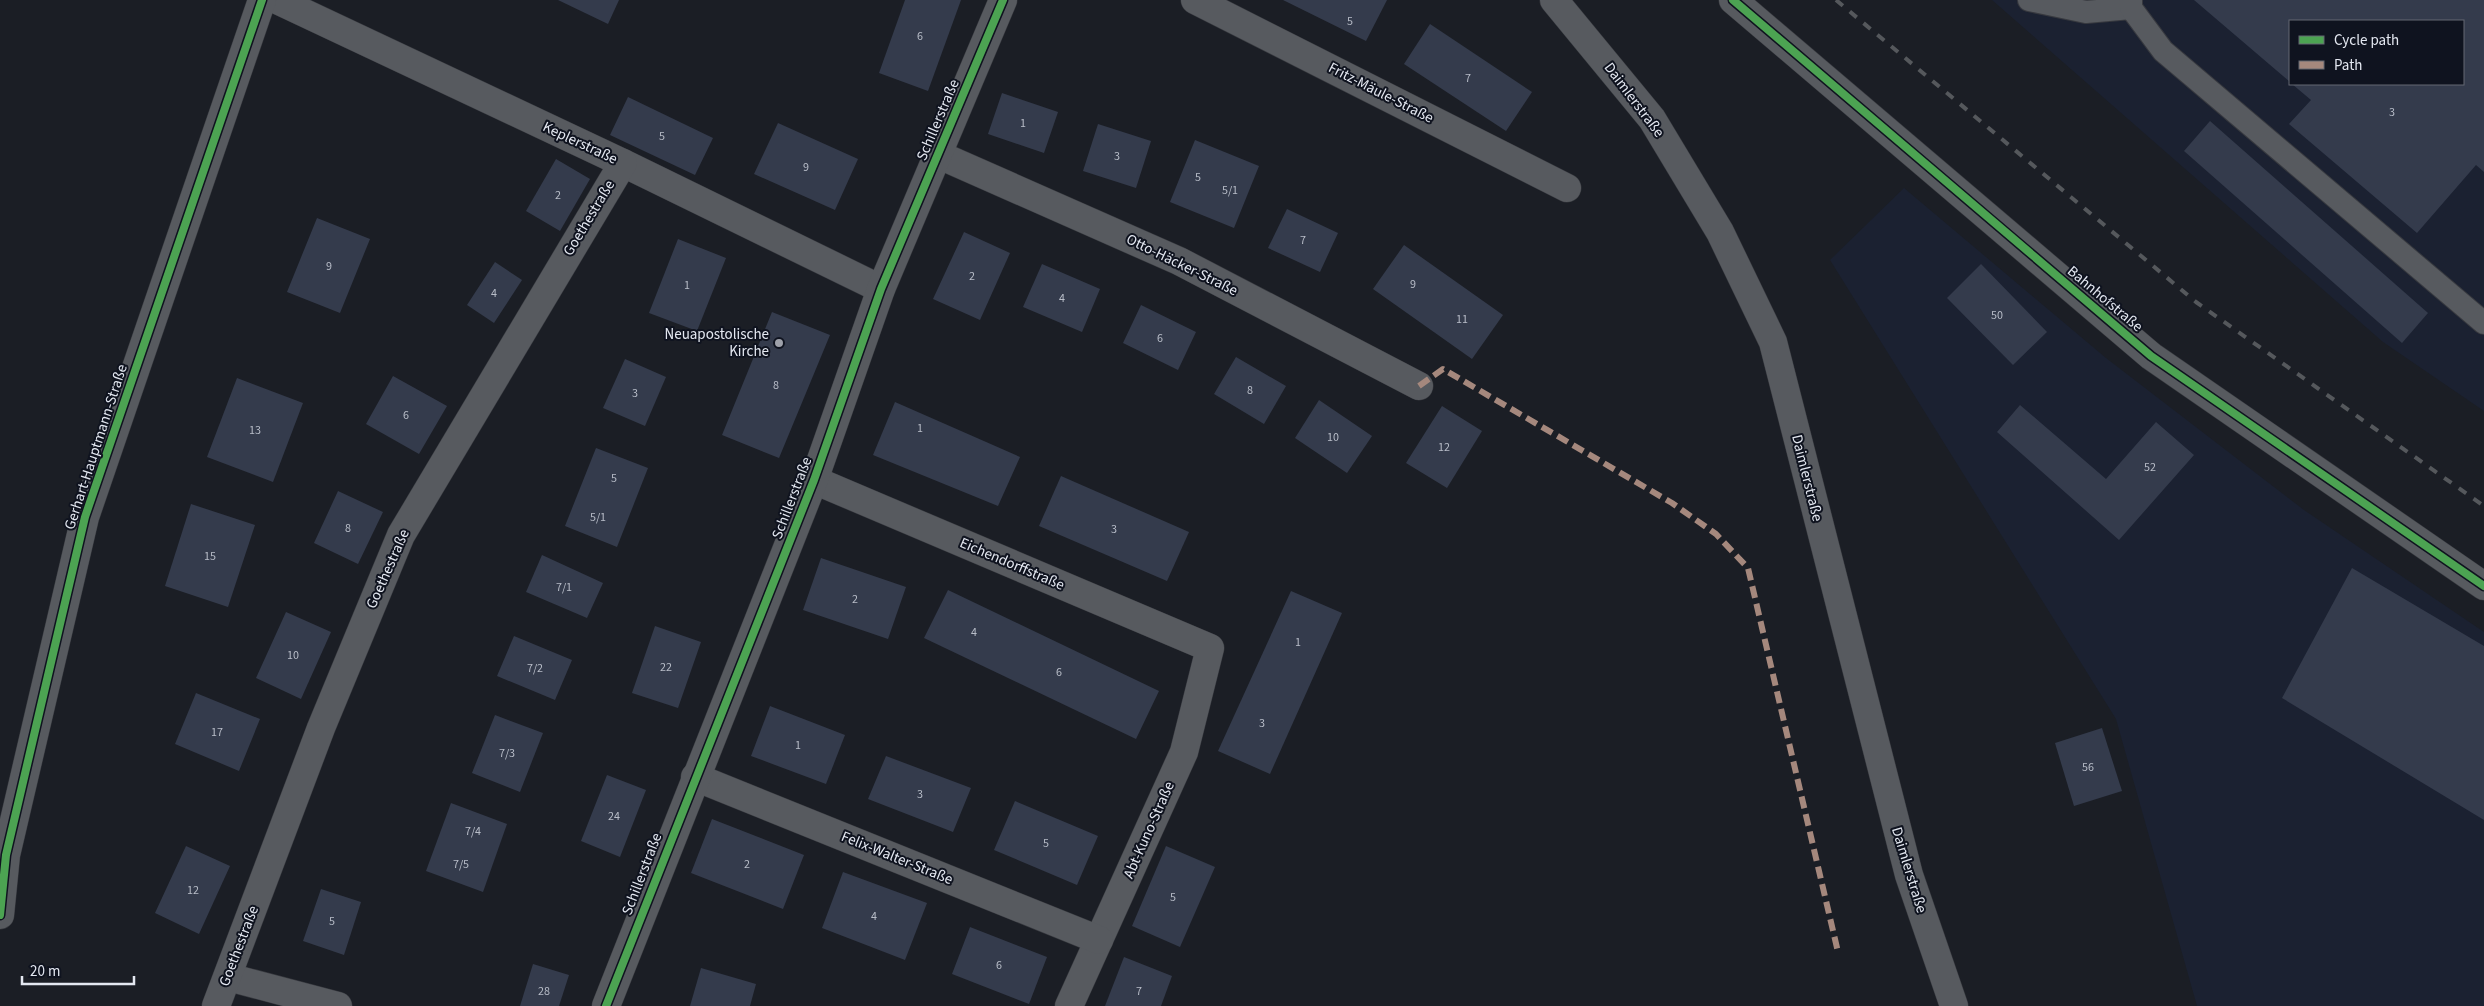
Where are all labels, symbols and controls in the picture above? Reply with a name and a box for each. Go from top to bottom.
house number: 5 [1347,13,1353,30]
legend [2289,20,2464,85]
house number: 6 [917,28,923,45]
text: Cycle path [2334,30,2399,51]
text: Path [2334,55,2362,76]
street label: Fritz-Mäule-Straße [1325,57,1437,129]
street label: Daimlerstraße [1599,58,1669,142]
house number: 7 [1465,70,1471,87]
street label: Schillerstraße [911,76,965,164]
house number: 3 [2389,104,2395,121]
house number: 1 [1020,115,1026,132]
street label: Keplerstraße [539,117,621,169]
house number: 5 [659,128,665,145]
house number: 3 [1114,148,1120,165]
house number: 9 [803,159,809,176]
house number: 5 [1195,169,1201,186]
street label: Goethestraße [558,176,620,260]
house number: 5/1 [1222,182,1238,199]
house number: 2 [555,187,561,204]
street label: Otto-Häcker-Straße [1123,229,1241,301]
house number: 7 [1300,232,1306,249]
house number: 9 [326,258,332,275]
street label: Bahnhofstraße [2063,261,2147,337]
house number: 2 [969,268,975,285]
house number: 9 [1410,276,1416,293]
house number: 1 [684,277,690,294]
house number: 4 [491,285,497,302]
house number: 4 [1059,290,1065,307]
house number: 50 [1991,307,2003,324]
house number: 11 [1456,311,1468,328]
place label: Neuapostolische Kirche [664,324,769,362]
house number: 6 [1157,330,1163,347]
marker: Neuapostolische Kirche [773,337,785,349]
street label: Gerhart-Hauptmann-Straße [59,362,133,532]
house number: 8 [773,377,779,394]
house number: 8 [1247,382,1253,399]
house number: 3 [632,385,638,402]
house number: 6 [403,407,409,424]
house number: 1 [917,420,923,437]
house number: 13 [249,422,261,439]
house number: 10 [1327,429,1339,446]
street label: Daimlerstraße [1786,432,1828,524]
house number: 12 [1438,439,1450,456]
street label: Schillerstraße [767,454,817,542]
house number: 52 [2144,459,2156,476]
house number: 5 [611,470,617,487]
house number: 5/1 [590,509,606,526]
house number: 8 [345,520,351,537]
house number: 3 [1111,521,1117,538]
street label: Goethestraße [361,526,415,612]
street label: Eichendorffstraße [956,532,1068,596]
house number: 15 [204,548,216,565]
house number: 7/1 [556,579,572,596]
house number: 2 [852,591,858,608]
house number: 4 [971,624,977,641]
house number: 1 [1295,634,1301,651]
house number: 10 [287,647,299,664]
house number: 22 [660,659,672,676]
house number: 7/2 [527,660,543,677]
house number: 6 [1056,664,1062,681]
house number: 3 [1259,715,1265,732]
house number: 17 [211,724,223,741]
house number: 1 [795,737,801,754]
house number: 7/3 [499,745,515,762]
house number: 56 [2082,759,2094,776]
street label: Abt-Kuno-Straße [1118,778,1180,882]
house number: 3 [917,786,923,803]
house number: 24 [608,808,620,825]
house number: 7/4 [465,823,481,840]
street label: Daimlerstraße [1886,824,1932,916]
street label: Felix-Walter-Straße [838,826,956,890]
street label: Schillerstraße [617,830,667,918]
house number: 5 [1043,835,1049,852]
house number: 7/5 [453,856,469,873]
house number: 2 [744,856,750,873]
house number: 12 [187,882,199,899]
house number: 5 [1170,889,1176,906]
street label: Goethestraße [214,903,264,989]
house number: 4 [871,908,877,925]
house number: 5 [329,913,335,930]
scale bar [22,954,135,986]
house number: 6 [996,957,1002,974]
text: 20 m [30,961,60,982]
house number: 28 [538,983,550,1000]
house number: 7 [1136,983,1142,1000]

